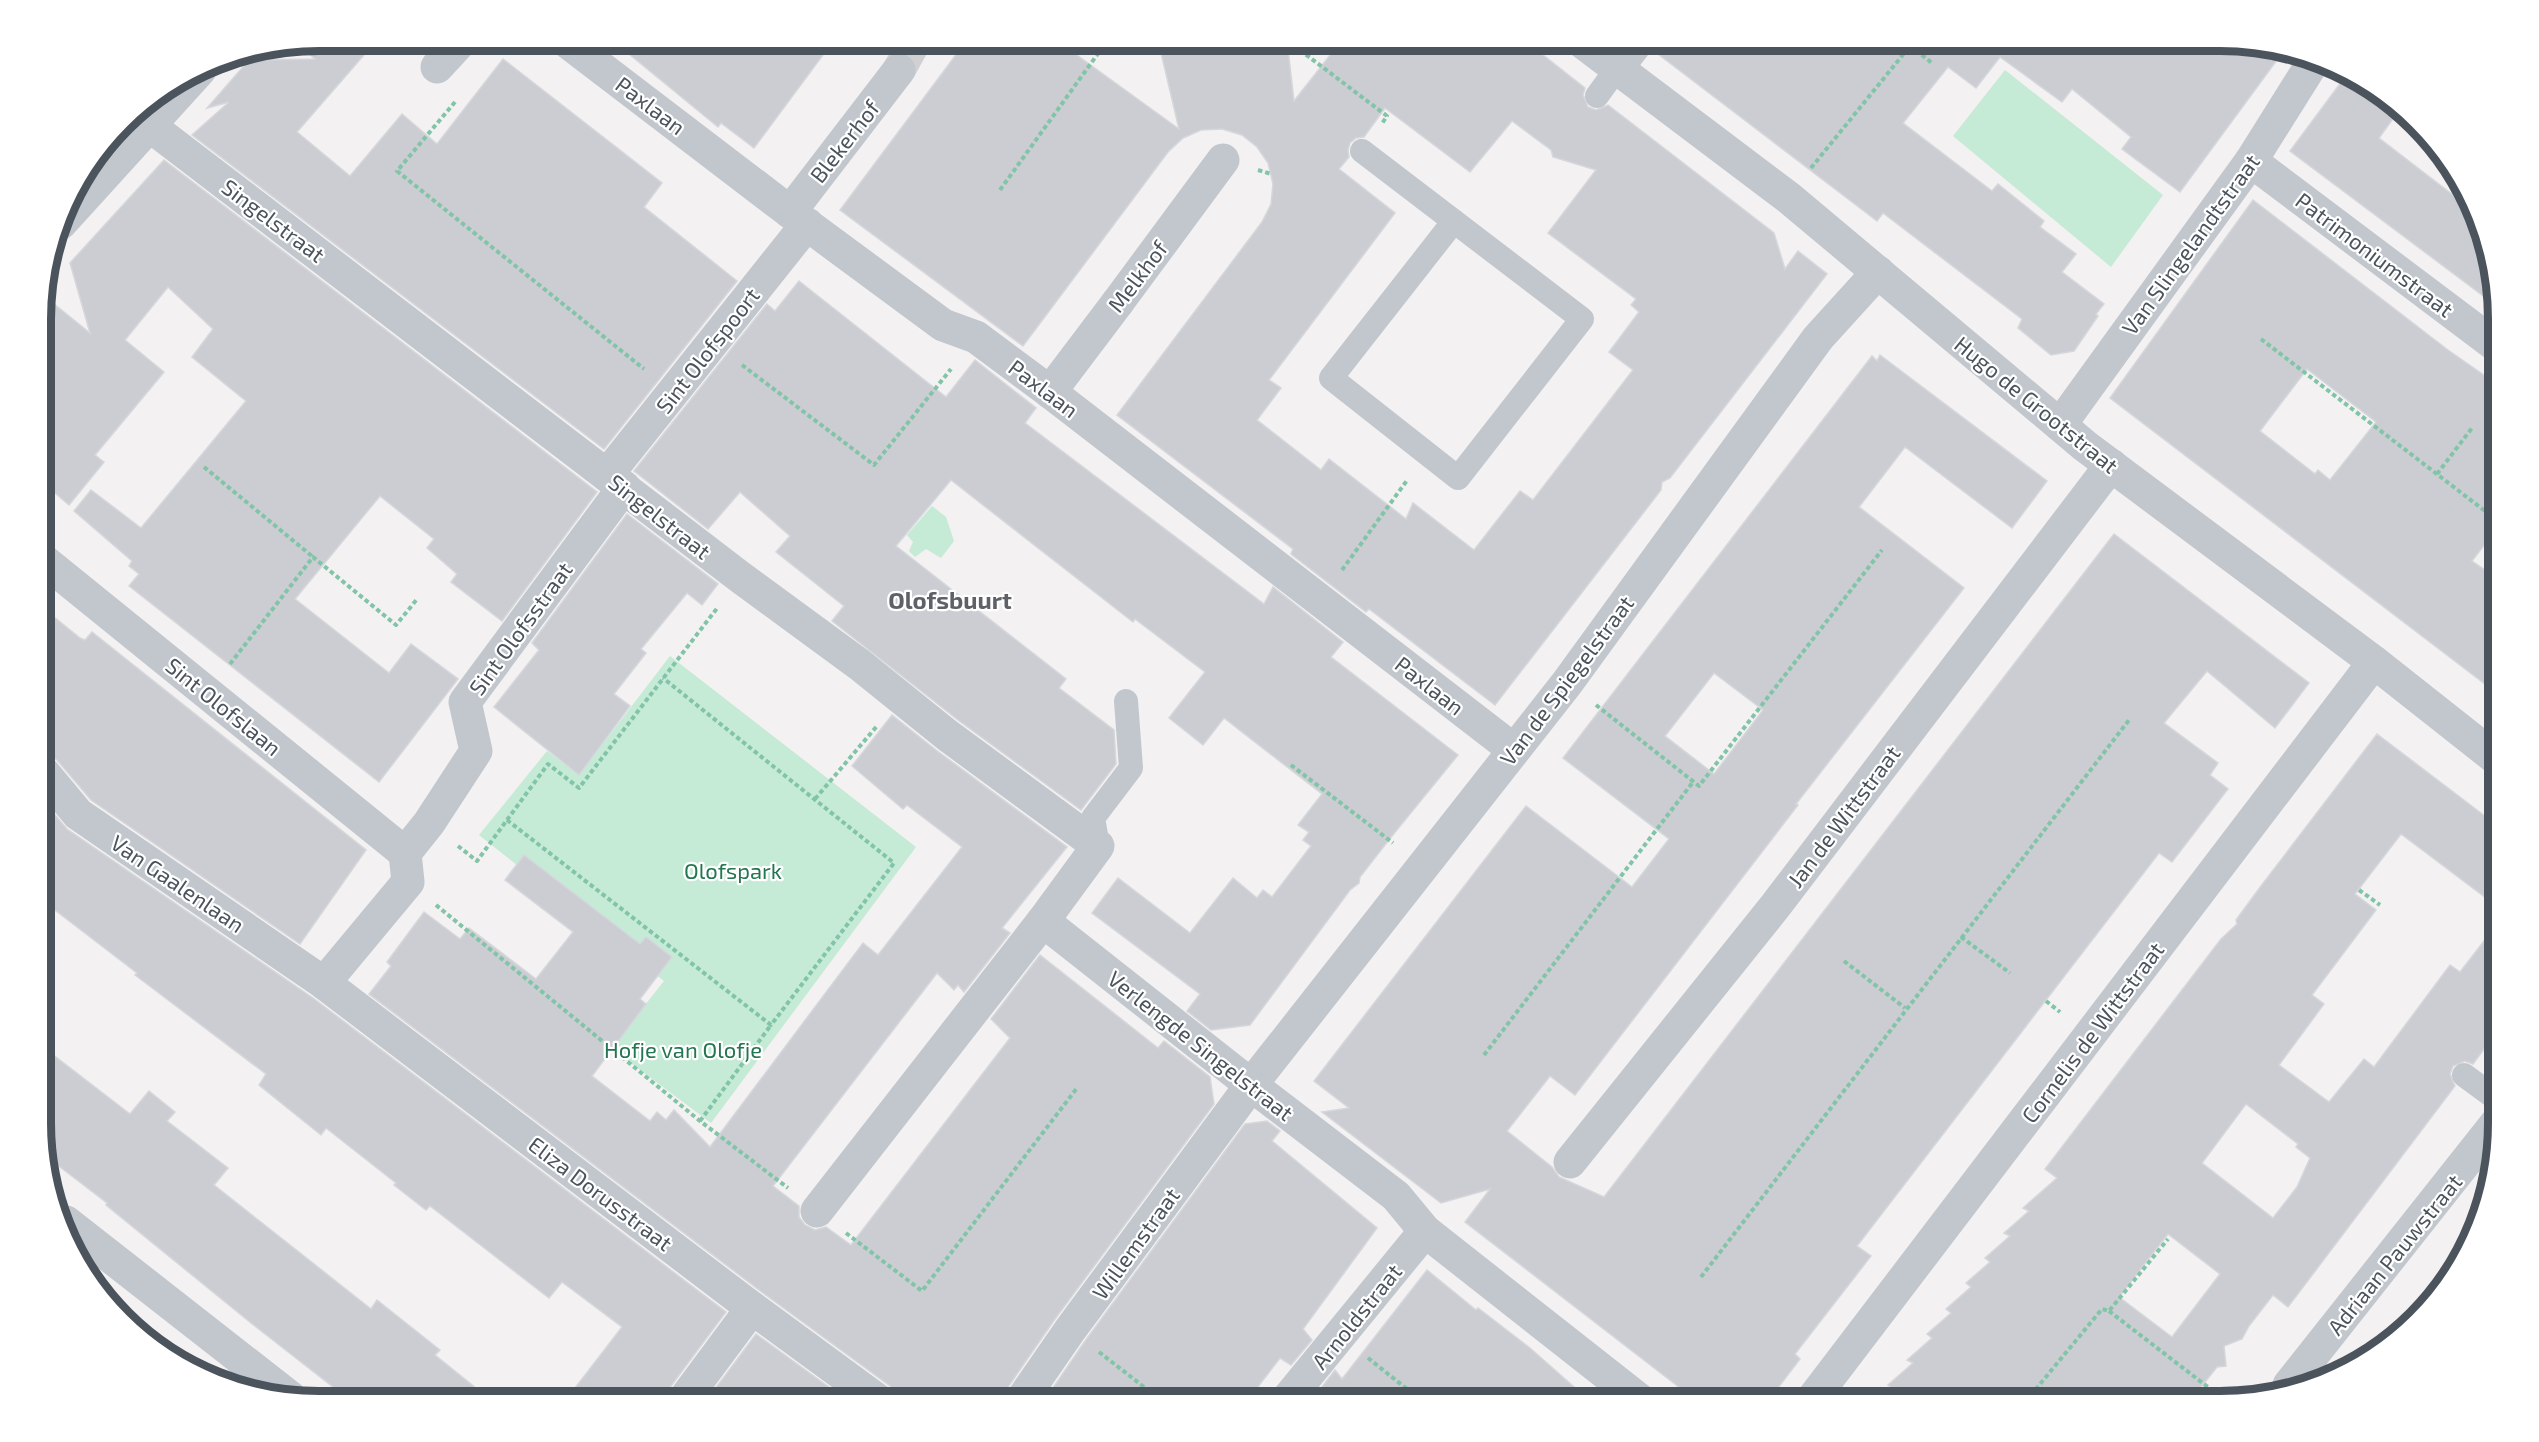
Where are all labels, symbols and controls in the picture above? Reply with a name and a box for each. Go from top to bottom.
street label: Paxlaan [611,71,691,139]
street label: Blekerhof [804,94,885,187]
street label: Van Slingelandtstraat [2116,149,2264,339]
street label: Singelstraat [217,173,331,267]
street label: Patrimoniumstraat [2291,186,2459,322]
street label: Melkhof [1102,235,1173,317]
street label: Sint Olofspoort [650,282,764,418]
street label: Hugo de Grootstraat [1950,330,2124,478]
street label: Paxlaan [1004,354,1084,422]
street label: Singelstraat [604,468,716,564]
street label: Sint Olofsstraat [463,556,577,700]
district label: Olofsbuurt [888,585,1012,614]
street label: Van de Spiegelstraat [1494,590,1638,770]
street label: Paxlaan [1390,650,1470,720]
street label: Sint Olofslaan [161,652,287,760]
street label: Jan de Wittstraat [1781,740,1905,892]
street label: Van Gaalenlaan [106,829,250,937]
park label: Olofspark [684,857,782,883]
street label: Cornelis de Wittstraat [2016,937,2168,1127]
street label: Verlengde Singelstraat [1103,965,1299,1125]
park label: Hofje van Olofje [604,1036,762,1063]
street label: Eliza Dorusstraat [524,1131,678,1255]
street label: Adriaan Pauwstraat [2321,1169,2467,1339]
street label: Willemstraat [1086,1182,1184,1304]
street label: Arnoldstraat [1306,1258,1406,1374]

